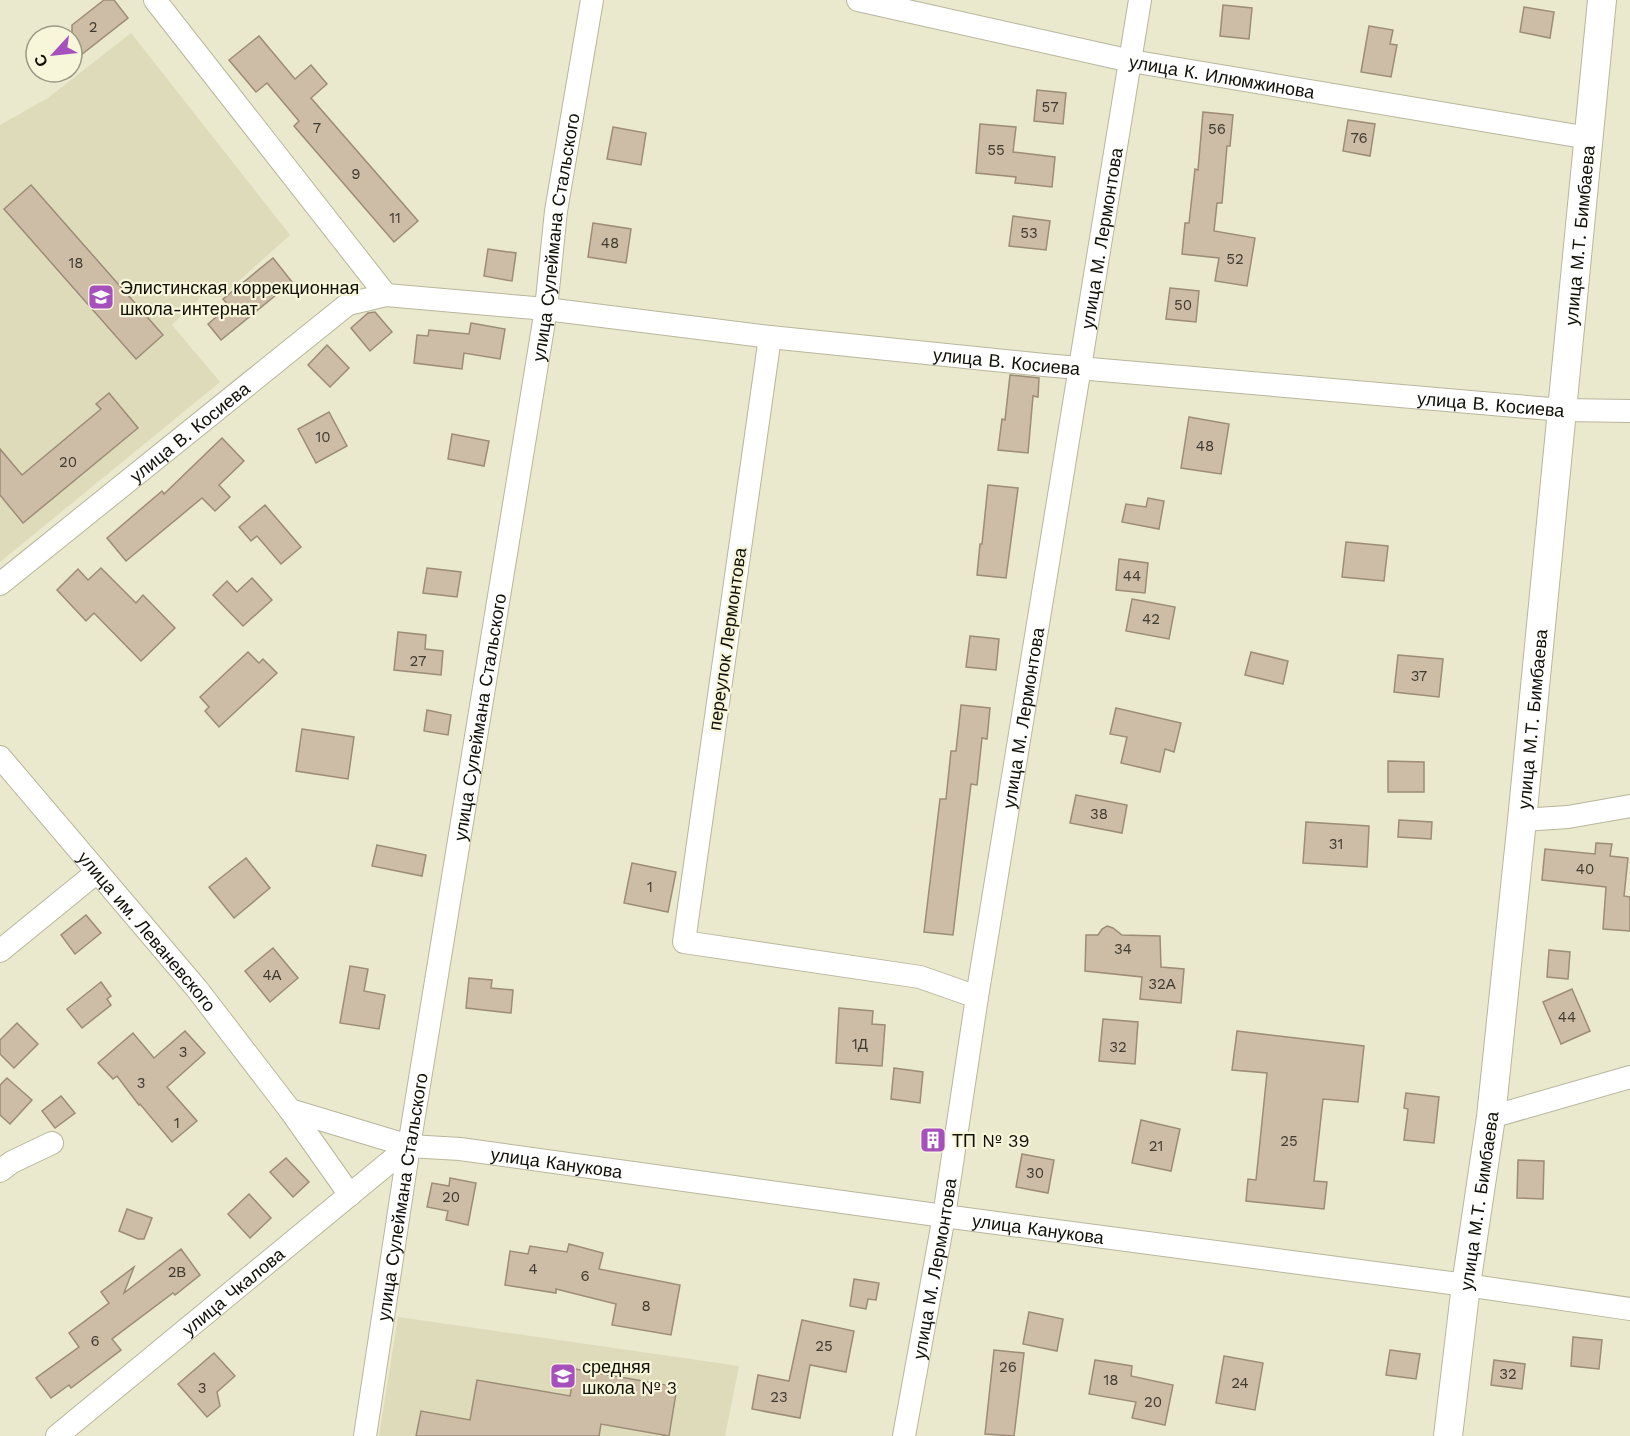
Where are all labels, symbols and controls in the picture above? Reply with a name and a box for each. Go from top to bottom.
house number: 2 [89,18,97,36]
north arrow [24,24,84,84]
street label: улица К. Илюмжинова [1128,50,1317,102]
text: С [30,51,52,70]
house number: 57 [1041,98,1059,116]
street label: улица Сулеймана Стальского [527,111,583,363]
house number: 7 [313,119,321,137]
house number: 56 [1208,120,1226,138]
house number: 76 [1350,129,1368,147]
house number: 55 [987,141,1005,159]
street label: улица М.Т. Бимбаева [1560,143,1598,326]
street label: улица М. Лермонтова [1076,145,1126,330]
house number: 9 [351,165,361,183]
house number: 11 [389,209,401,227]
house number: 53 [1020,224,1038,242]
house number: 48 [601,234,619,252]
house number: 52 [1226,250,1244,268]
house number: 18 [68,254,84,272]
place label: Элистинская коррекционная школа-интернат [120,277,359,319]
school or university icon: Элистинская коррекционная школа-интернат [86,282,116,312]
house number: 50 [1174,296,1192,314]
street label: улица В. Косиева [932,343,1082,379]
street label: улица В. Косиева [125,377,254,486]
street label: улица В. Косиева [1416,387,1566,421]
house number: 10 [315,428,331,446]
house number: 48 [1196,437,1214,455]
house number: 20 [59,453,77,471]
street label: переулок Лермонтова [704,545,750,732]
house number: 44 [1123,567,1141,585]
street label: улица Сулеймана Стальского [449,592,510,842]
house number: 42 [1142,610,1160,628]
street label: улица М. Лермонтова [998,625,1048,810]
street label: улица М.Т. Бимбаева [1513,627,1551,810]
house number: 27 [410,652,426,670]
house number: 37 [1411,667,1427,685]
house number: 38 [1090,805,1108,823]
house number: 31 [1329,835,1343,853]
street label: улица им. Леваневского [74,847,221,1015]
house number: 40 [1576,860,1594,878]
house number: 1 [647,878,653,896]
house number: 34 [1114,940,1132,958]
house number: 4А [262,966,282,984]
house number: 32А [1148,975,1176,993]
house number: 44 [1558,1008,1576,1026]
house number: 1Д [852,1035,868,1053]
house number: 32 [1109,1038,1127,1056]
house number: 3 [179,1043,187,1061]
street label: улица Сулеймана Стальского [372,1071,431,1322]
house number: 3 [137,1074,145,1092]
street label: улица М.Т. Бимбаева [1455,1109,1502,1292]
house number: 1 [174,1114,180,1132]
building icon: ТП № 39 [918,1125,948,1155]
place label: ТП № 39 [952,1130,1030,1151]
house number: 25 [1280,1132,1298,1150]
house number: 21 [1149,1137,1163,1155]
street label: улица Канукова [490,1143,625,1182]
house number: 30 [1026,1164,1044,1182]
street label: улица М. Лермонтова [908,1176,960,1361]
house number: 20 [442,1188,460,1206]
street label: улица Канукова [971,1209,1106,1248]
street label: улица Чкалова [178,1242,289,1339]
house number: 4 [528,1260,538,1278]
house number: 2В [168,1263,186,1281]
house number: 6 [580,1267,590,1285]
house number: 8 [641,1297,651,1315]
house number: 6 [90,1332,100,1350]
house number: 25 [815,1337,833,1355]
place label: средняя школа № 3 [582,1356,677,1398]
house number: 26 [999,1358,1017,1376]
school or university icon: средняя школа № 3 [548,1361,578,1391]
house number: 32 [1499,1365,1517,1383]
house number: 18 [1103,1371,1119,1389]
house number: 24 [1231,1374,1249,1392]
house number: 3 [198,1379,206,1397]
house number: 23 [770,1388,788,1406]
house number: 20 [1144,1393,1162,1411]

